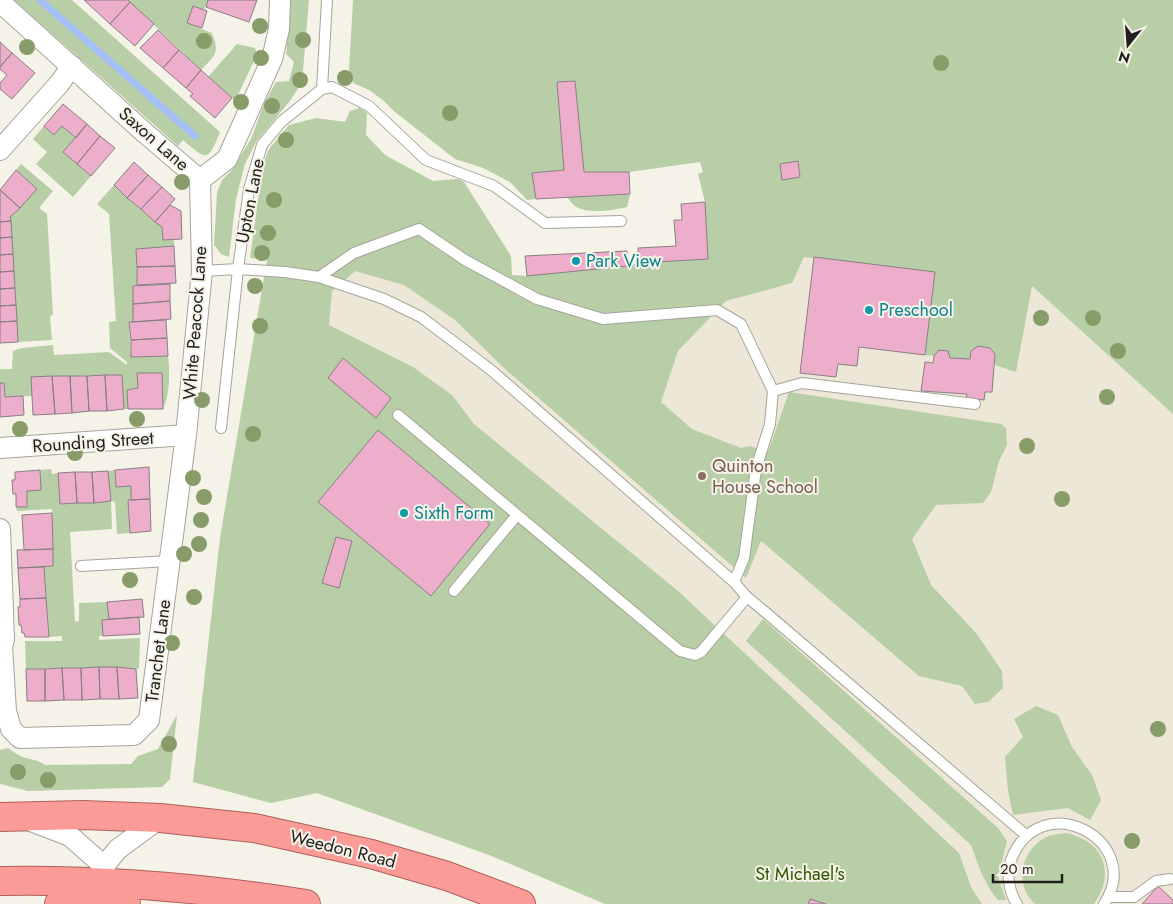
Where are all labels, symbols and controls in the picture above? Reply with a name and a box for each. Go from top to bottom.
north arrow [1103,20,1153,70]
text: N [1116,46,1132,69]
street label: Saxon Lane [113,101,195,177]
street label: Upton Lane [229,156,271,246]
street label: White Peacock Lane [177,245,213,401]
place label: Park View [586,248,662,274]
marker: Park View [570,255,582,267]
place label: Preschool [879,297,953,323]
marker: Preschool [863,304,875,316]
street label: Rounding Street [31,425,155,459]
place label: Quinton House School [712,453,818,500]
marker: Quinton House School [696,470,708,482]
place label: Sixth Form [414,500,494,526]
marker: Sixth Form [398,507,410,519]
street label: Tranchet Lane [139,598,177,704]
street label: Weedon Road [287,823,399,875]
scale bar [993,852,1062,884]
text: 20 m [1000,858,1034,880]
park label: St Michael's [755,861,845,887]

